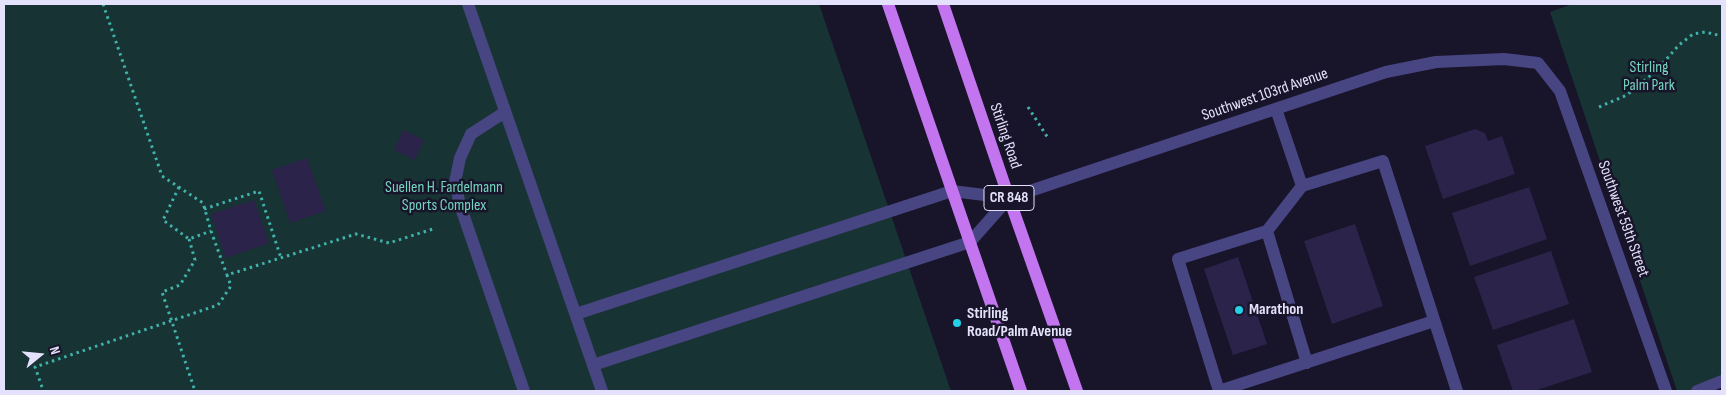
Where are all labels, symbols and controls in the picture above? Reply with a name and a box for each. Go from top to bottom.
park label: Stirling Palm Park [1623,58,1675,96]
street label: Southwest 103rd Avenue [1199,64,1331,126]
street label: Stirling Road [985,101,1025,171]
street label: Southwest 59th Street [1593,158,1653,280]
park label: Suellen H. Fardelmann Sports Complex [385,178,503,216]
road number: CR 848 [984,186,1034,210]
place label: Marathon [1249,300,1303,320]
place label: Stirling Road/Palm Avenue [967,304,1072,342]
marker: Marathon [1233,304,1245,316]
marker: Stirling Road/Palm Avenue [951,317,963,329]
north arrow [15,330,65,380]
text: N [46,344,64,357]

